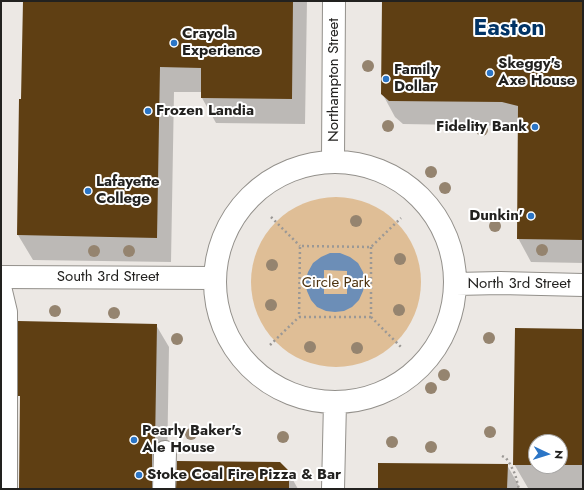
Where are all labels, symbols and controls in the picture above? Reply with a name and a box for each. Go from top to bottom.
district label: Easton [474,15,544,43]
street label: Northampton Street [325,18,343,142]
place label: Crayola Experience [182,25,260,60]
marker: Crayola Experience [169,38,179,48]
place label: Skeggy's Axe House [498,55,575,90]
place label: Family Dollar [394,61,438,96]
marker: Skeggy's Axe House [485,68,495,78]
marker: Family Dollar [381,74,391,84]
place label: Frozen Landia [156,102,254,120]
marker: Frozen Landia [143,106,153,116]
place label: Fidelity Bank [436,118,527,136]
marker: Fidelity Bank [530,122,540,132]
place label: Lafayette College [96,173,159,208]
marker: Lafayette College [83,186,93,196]
place label: Dunkin' [469,207,523,225]
marker: Dunkin' [526,211,536,221]
street label: South 3rd Street [57,268,159,286]
park label: Circle Park [302,274,370,292]
street label: North 3rd Street [467,275,571,293]
place label: Pearly Baker's Ale House [142,422,241,457]
north arrow [528,434,568,474]
marker: Pearly Baker's Ale House [129,435,139,445]
text: N [551,450,567,460]
place label: Stoke Coal Fire Pizza & Bar [147,466,341,484]
marker: Stoke Coal Fire Pizza & Bar [134,470,144,480]

